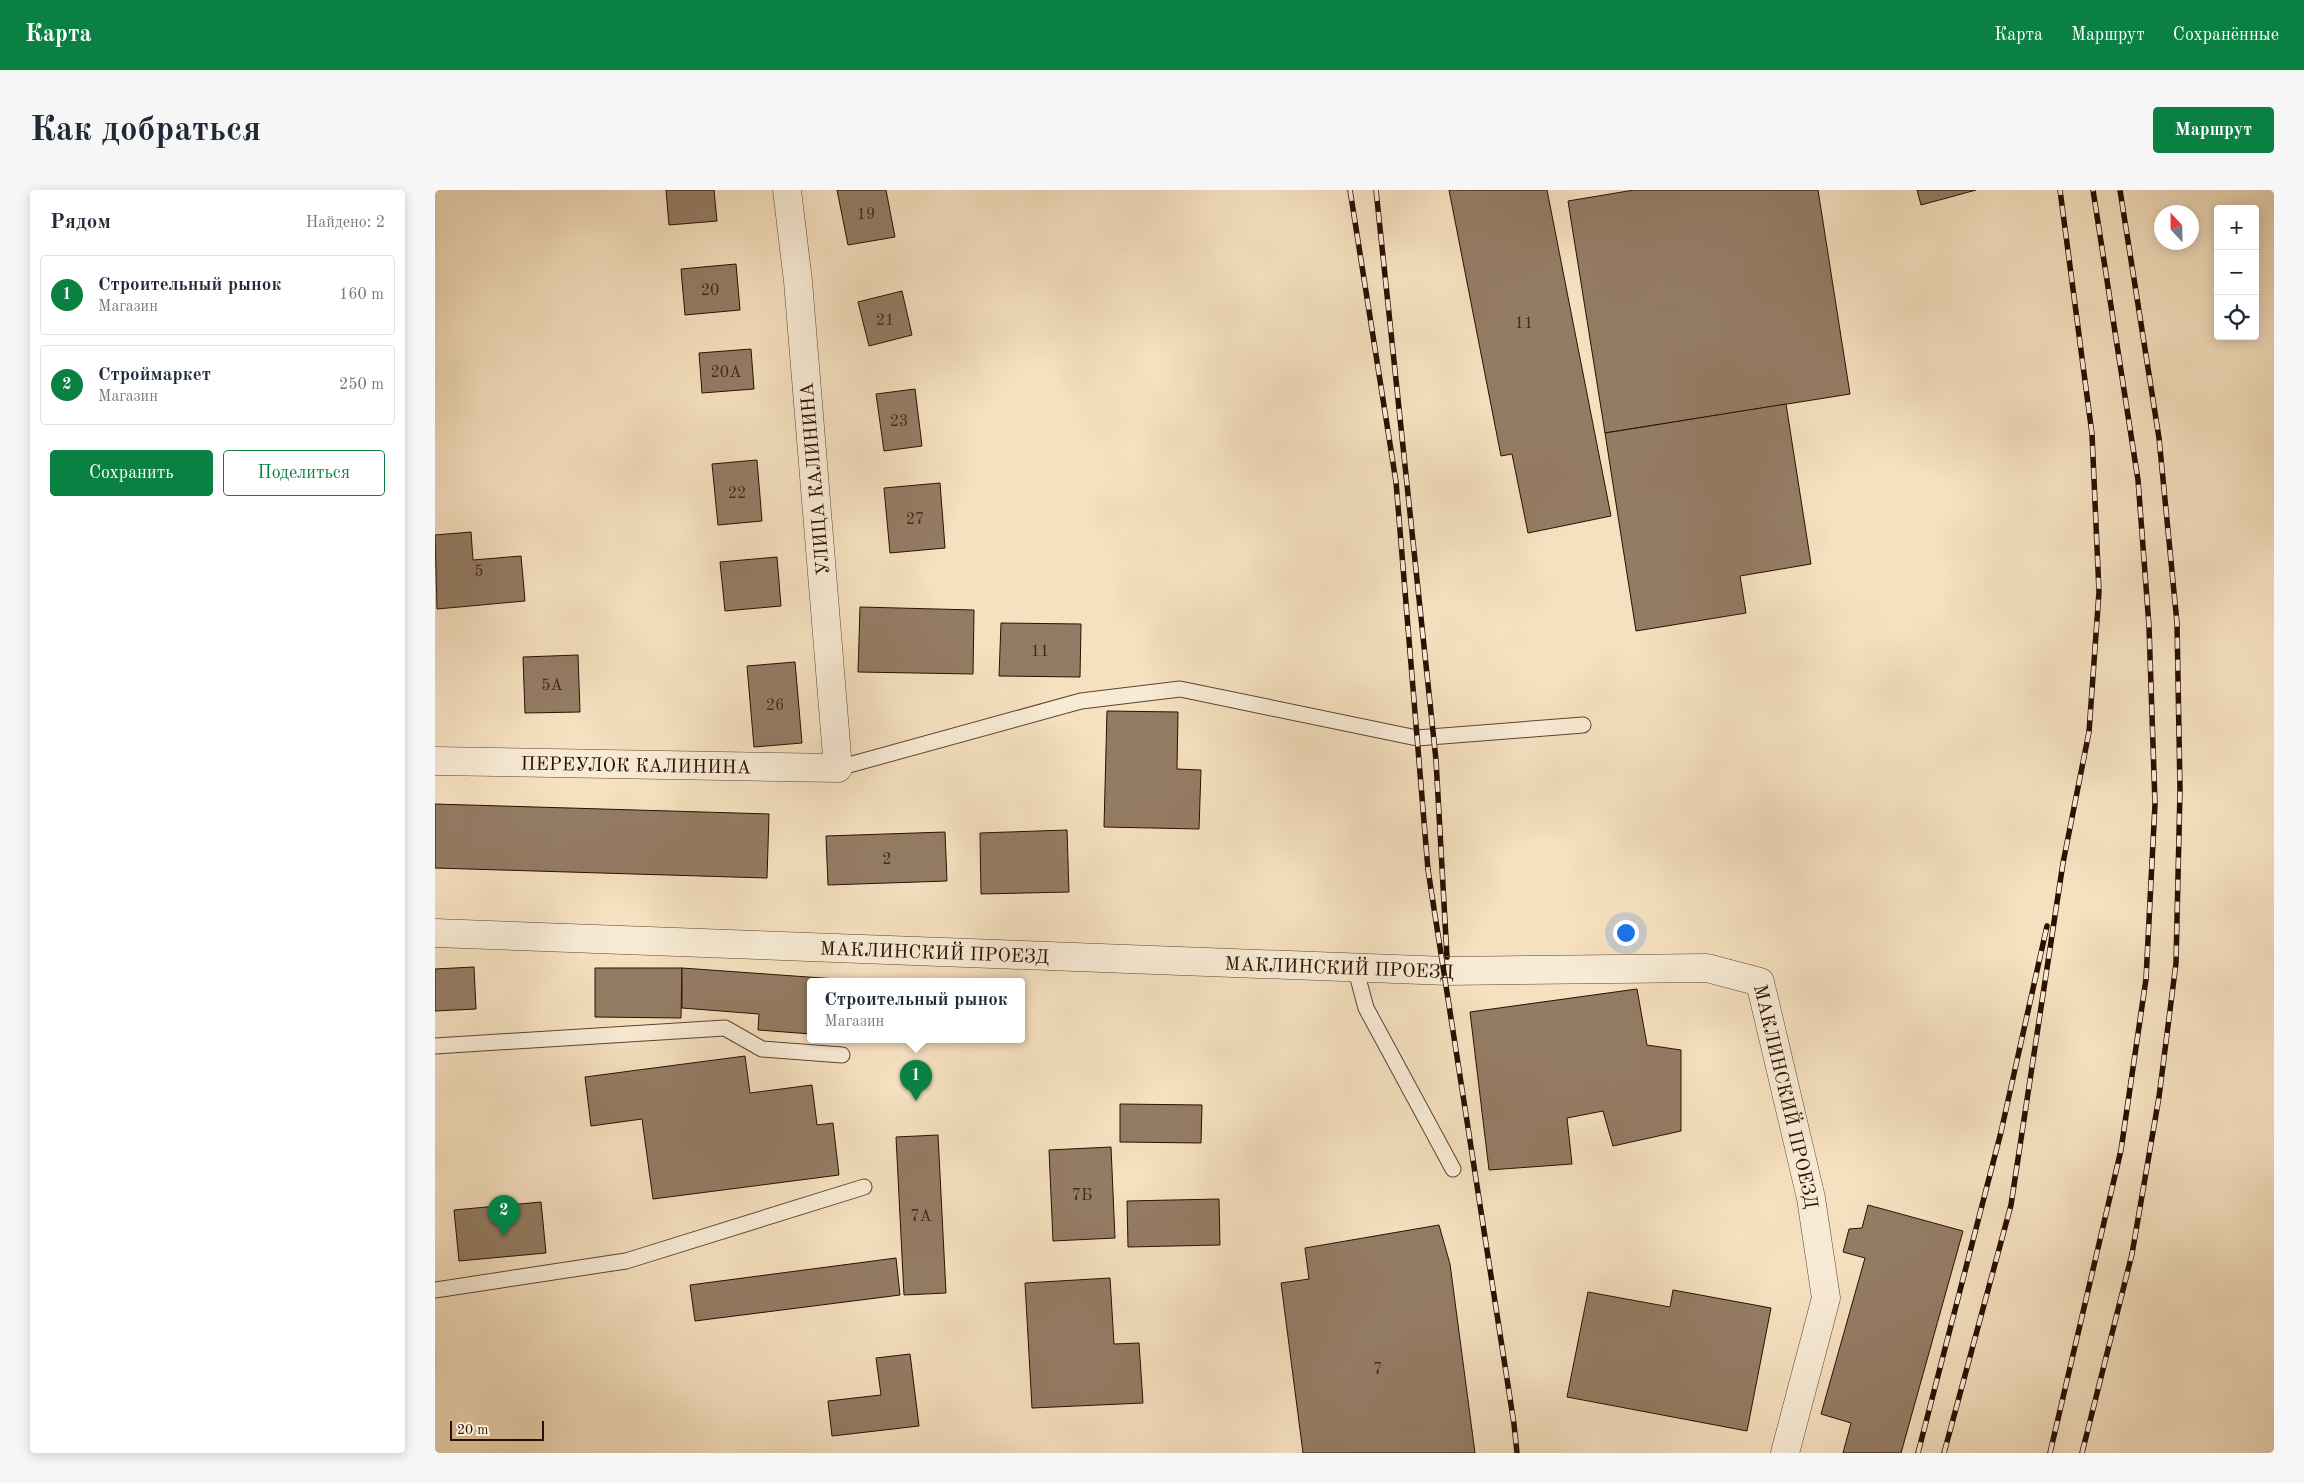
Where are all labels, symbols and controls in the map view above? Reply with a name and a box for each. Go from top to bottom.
text: Карта [25,23,92,47]
text: Карта [1994,26,2043,44]
text: Маршрут [2071,26,2145,44]
text: Сохранённые [2173,26,2279,44]
button: Маршрут [2153,107,2274,153]
text: Как добраться [30,113,261,148]
north arrow [2154,205,2199,250]
map controls [2214,205,2259,340]
button: + [2214,205,2259,250]
house number: 19 [857,207,875,223]
text: Рядом [50,212,111,233]
text: Найдено: 2 [306,215,385,231]
button: − [2214,250,2259,295]
text: Строительный рынок [98,276,281,295]
house number: 20 [701,283,719,299]
text: 1 [62,287,72,303]
text: 160 m [339,287,384,303]
button: locate [2214,295,2259,340]
text: Магазин [98,299,158,315]
house number: 21 [876,313,894,329]
house number: 11 [1515,316,1533,332]
house number: 20А [711,365,741,381]
text: Строймаркет [98,366,211,385]
text: 2 [62,377,72,393]
text: 250 m [339,377,384,393]
street label: УЛИЦА КАЛИНИНА [799,381,834,576]
text: Магазин [98,389,158,405]
house number: 23 [890,414,908,430]
button: Сохранить [50,450,213,496]
button: Поделиться [223,450,385,496]
house number: 22 [728,486,746,502]
house number: 27 [906,512,924,528]
house number: 5 [474,564,484,580]
house number: 11 [1031,644,1049,660]
house number: 5А [541,678,563,694]
house number: 26 [766,698,784,714]
street label: ПЕРЕУЛОК КАЛИНИНА [521,755,752,778]
house number: 2 [882,852,892,868]
your location [1613,920,1639,946]
street label: МАКЛИНСКИЙ ПРОЕЗД [819,940,1050,968]
street label: МАКЛИНСКИЙ ПРОЕЗД [1224,956,1454,983]
popup [807,978,1025,1043]
street label: МАКЛИНСКИЙ ПРОЕЗД [1749,983,1819,1210]
text: Строительный рынок [824,991,1008,1010]
text: Магазин [824,1014,884,1030]
pin: 1 [900,1060,932,1101]
house number: 7Б [1072,1188,1092,1204]
pin: 2 [488,1195,520,1236]
house number: 7А [910,1209,932,1225]
house number: 7 [1373,1362,1383,1378]
scale bar [450,1418,544,1441]
text: 20 m [457,1423,488,1437]

